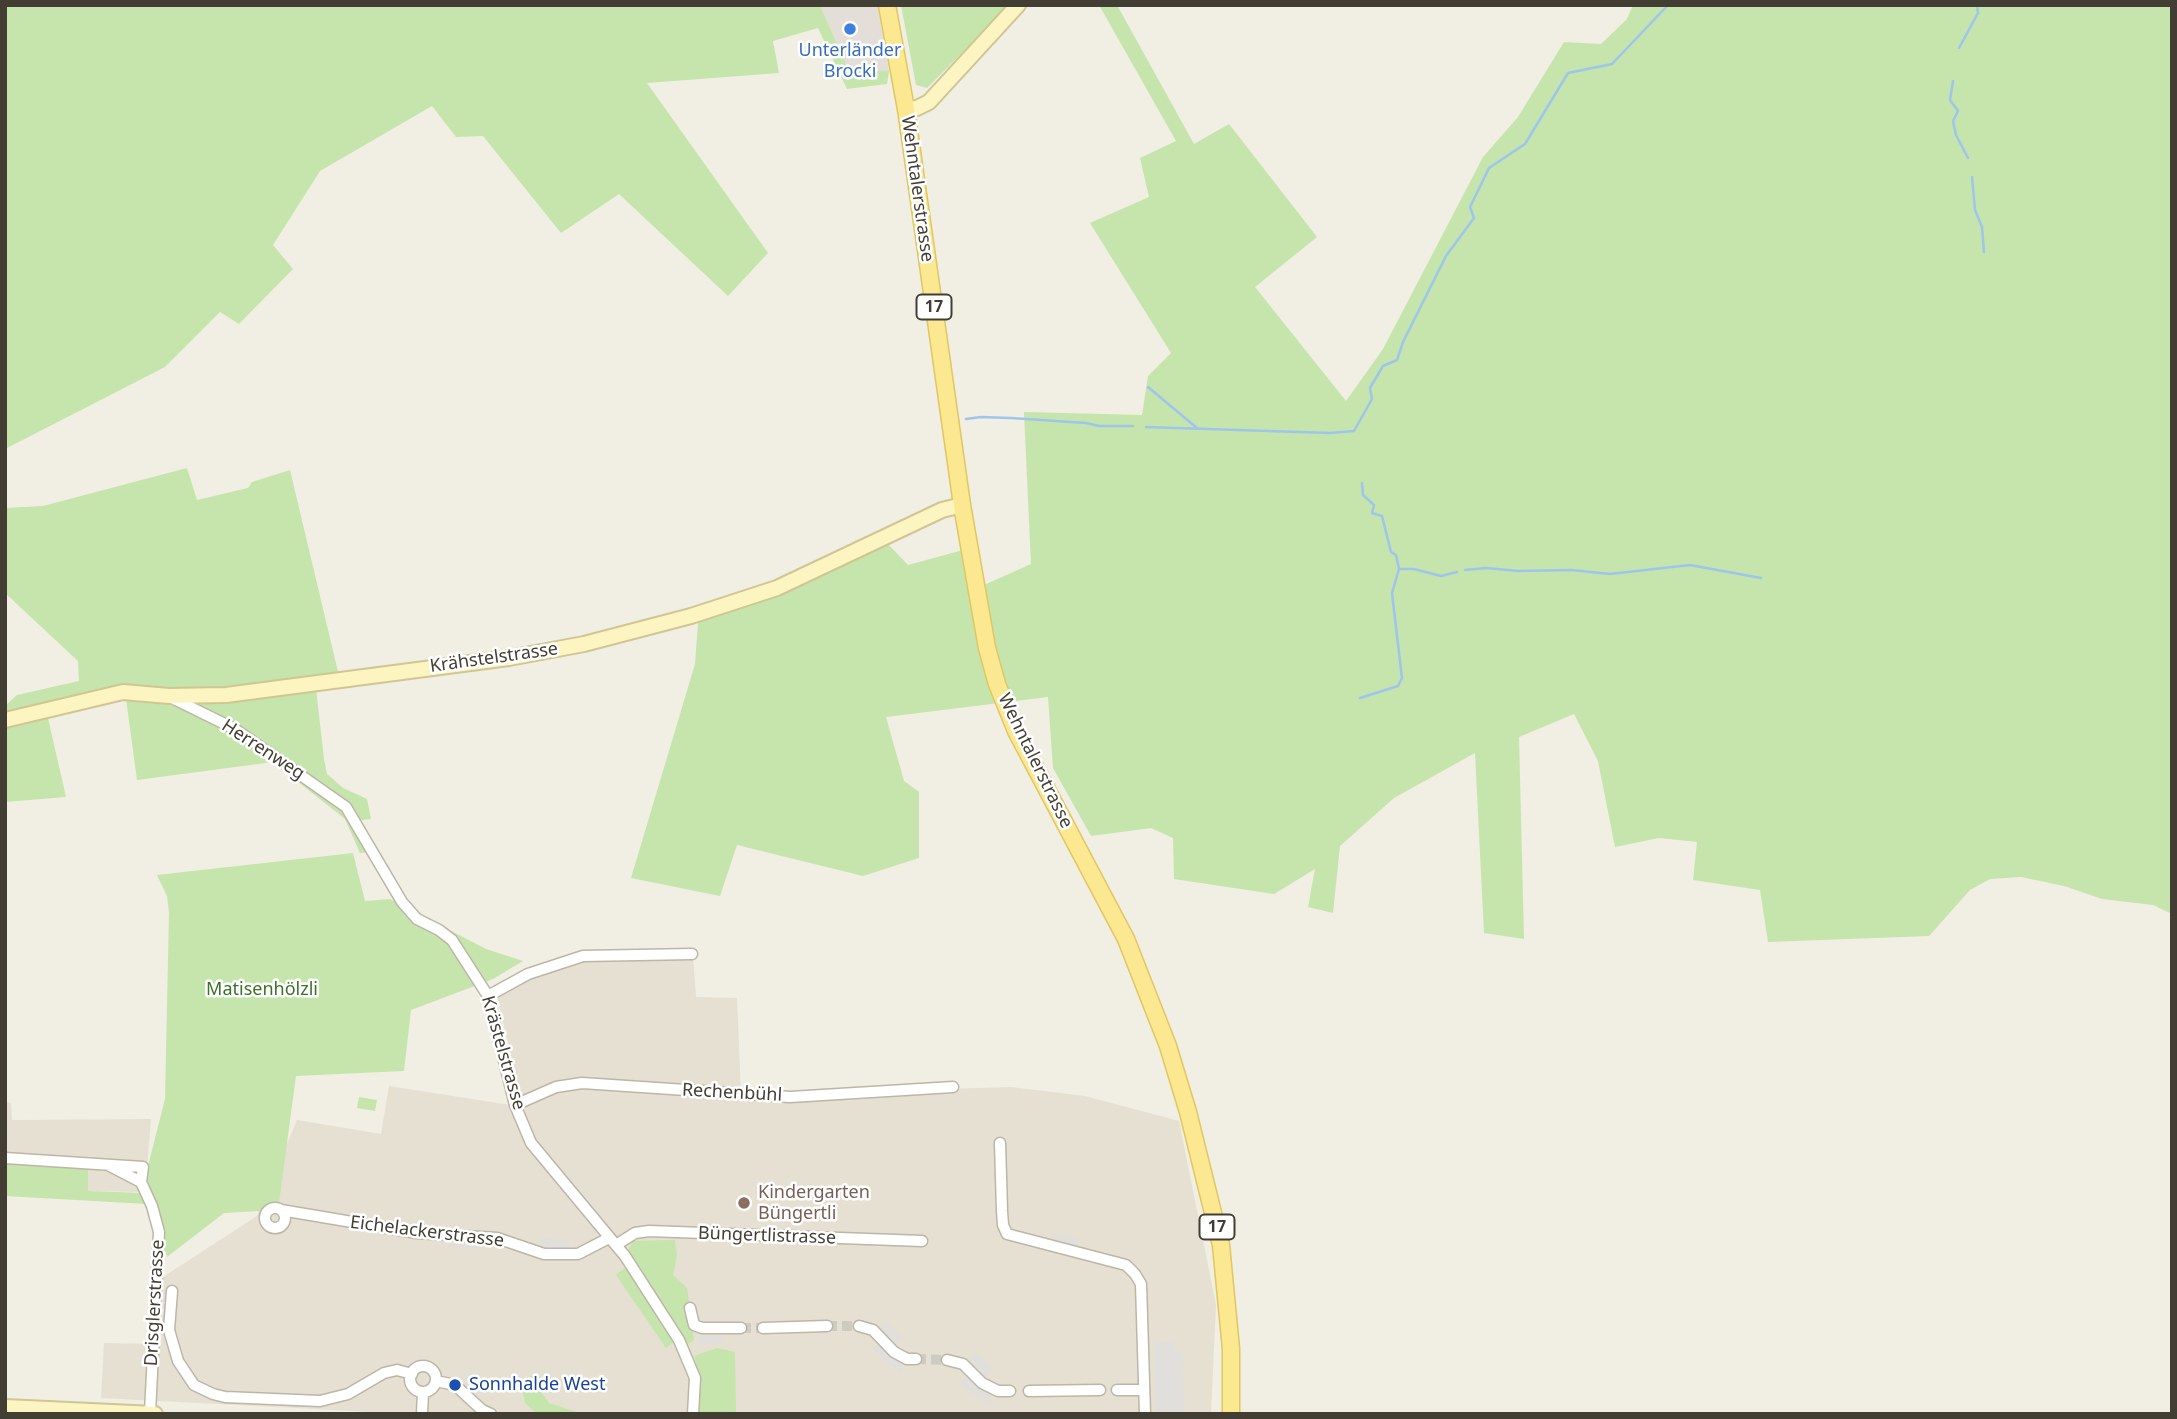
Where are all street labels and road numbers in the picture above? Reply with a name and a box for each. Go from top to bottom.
street label: Wehntalerstrasse [896,115,938,263]
road number: 17 [916,294,951,320]
street label: Krähstelstrasse [429,638,559,678]
street label: Wehntalerstrasse [993,690,1077,832]
street label: Herrenweg [217,715,309,785]
street label: Krästelstrasse [476,993,530,1113]
street label: Rechenbühl [681,1080,783,1106]
street label: Eichelackerstrasse [349,1212,505,1252]
road number: 17 [1200,1214,1234,1240]
street label: Büngertlistrasse [698,1223,836,1249]
street label: Drisglerstrasse [141,1239,169,1367]

